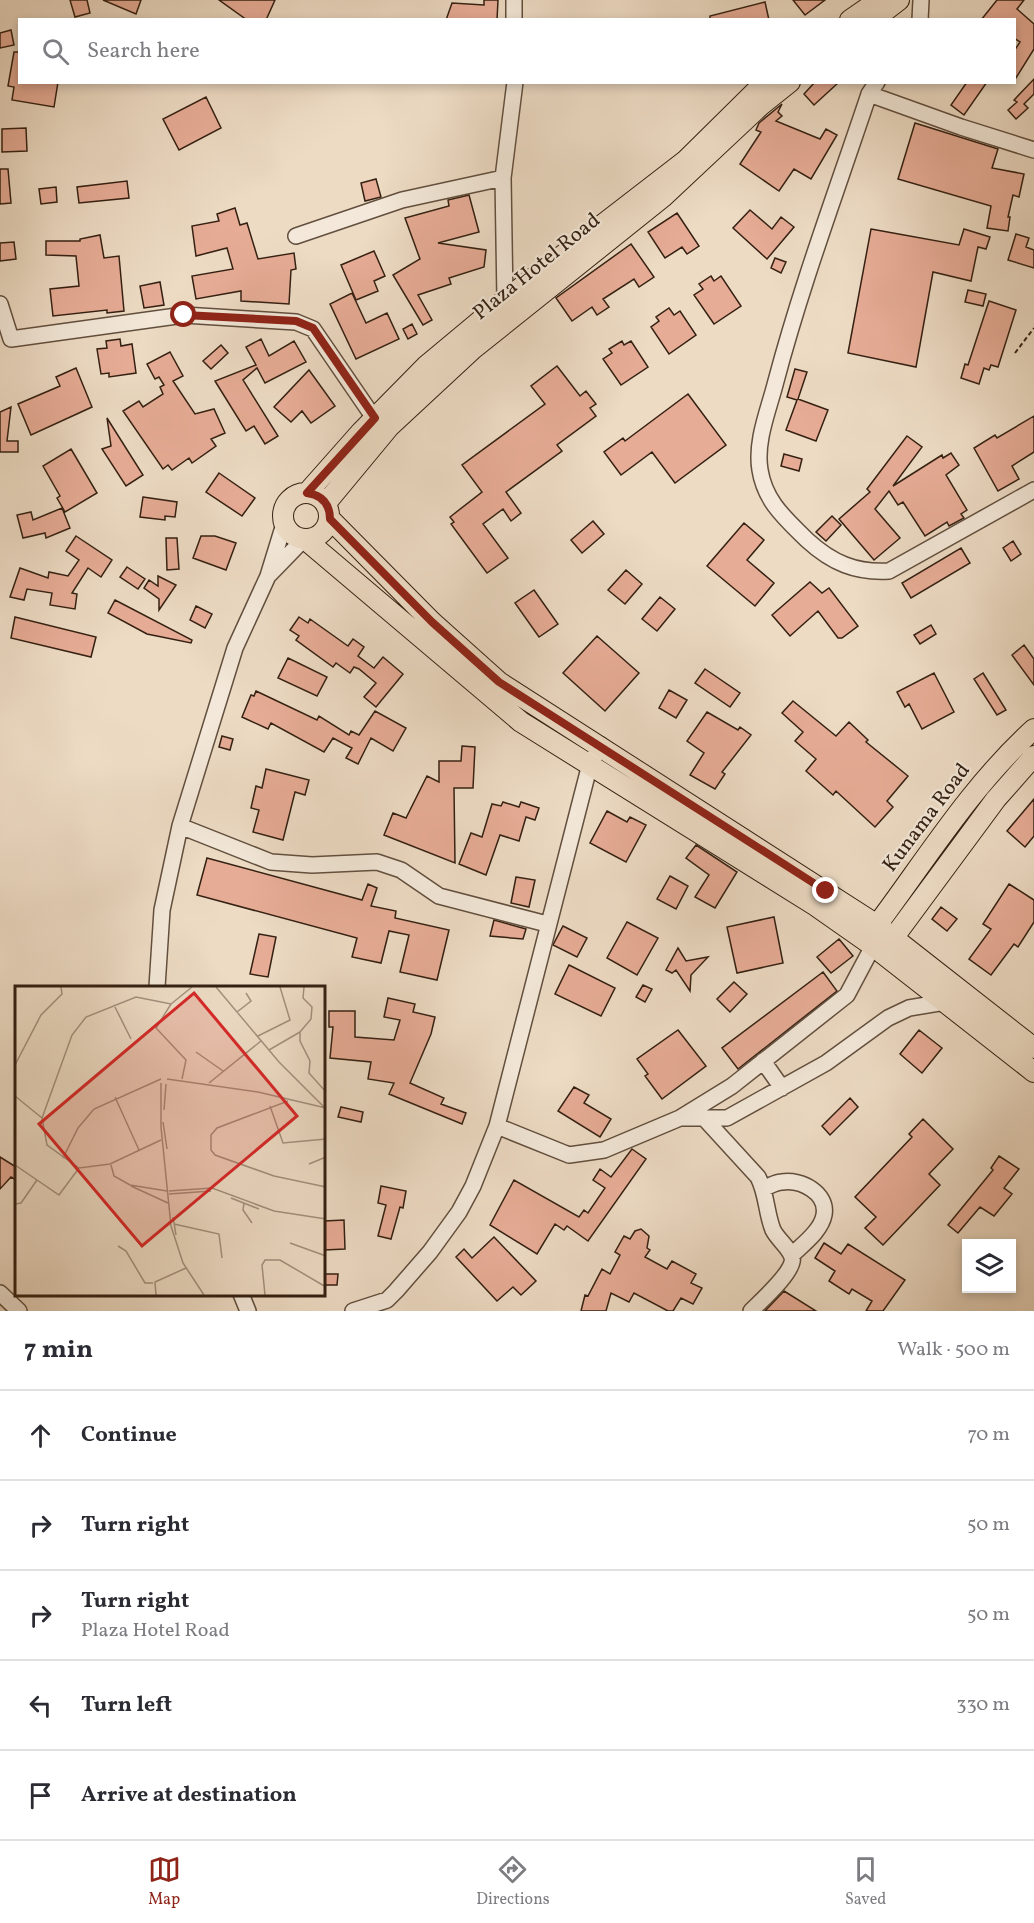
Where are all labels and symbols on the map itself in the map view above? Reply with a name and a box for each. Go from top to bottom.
street label: Plaza Hotel Road [467,207,607,327]
route start [170,301,196,327]
street label: Kunama Road [876,757,978,879]
route end [812,877,838,903]
inset map [15,986,326,1296]

